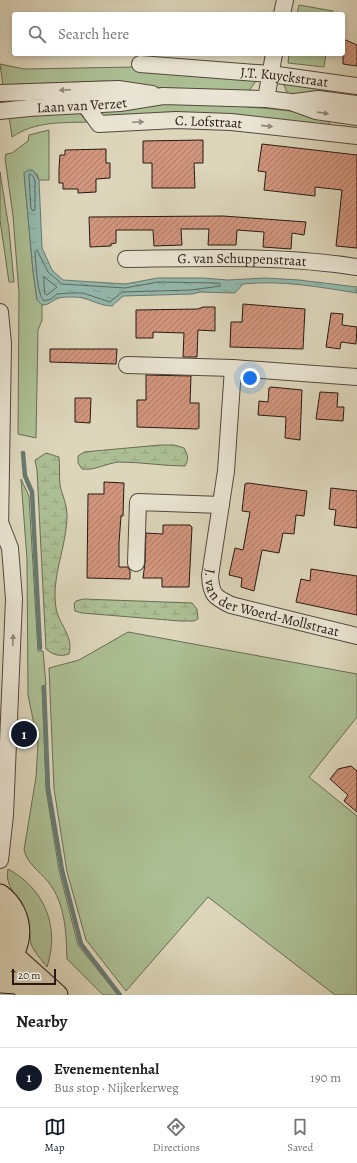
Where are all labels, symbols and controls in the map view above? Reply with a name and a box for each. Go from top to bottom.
search box [12,12,345,56]
icon: search [26,23,48,45]
text: Search here [58,24,129,44]
street label: J.T. Kuyckstraat [240,63,330,92]
one-way arrow [59,87,71,94]
street label: Laan van Verzet [36,93,129,118]
one-way arrow [317,109,330,116]
street label: C. Lofstraat [175,111,244,133]
one-way arrow [132,118,144,125]
one-way arrow [261,123,273,129]
street label: G. van Schuppenstraat [177,249,308,271]
your location [240,368,260,388]
street label: J. van der Woerd-Mollstraat [200,568,341,641]
one-way arrow [10,633,16,646]
pin: 1 [11,719,37,749]
scale bar [12,967,56,986]
text: 20 m [18,968,40,983]
text: Nearby [16,1010,67,1033]
text: Evenementenhal [54,1059,159,1079]
text: 1 [27,1069,31,1086]
text: 190 m [310,1069,341,1086]
text: Bus stop · Nijkerkerweg [54,1079,179,1096]
tab: Map [44,1116,66,1155]
tab: Directions [153,1116,200,1155]
tab: Saved [287,1116,313,1155]

